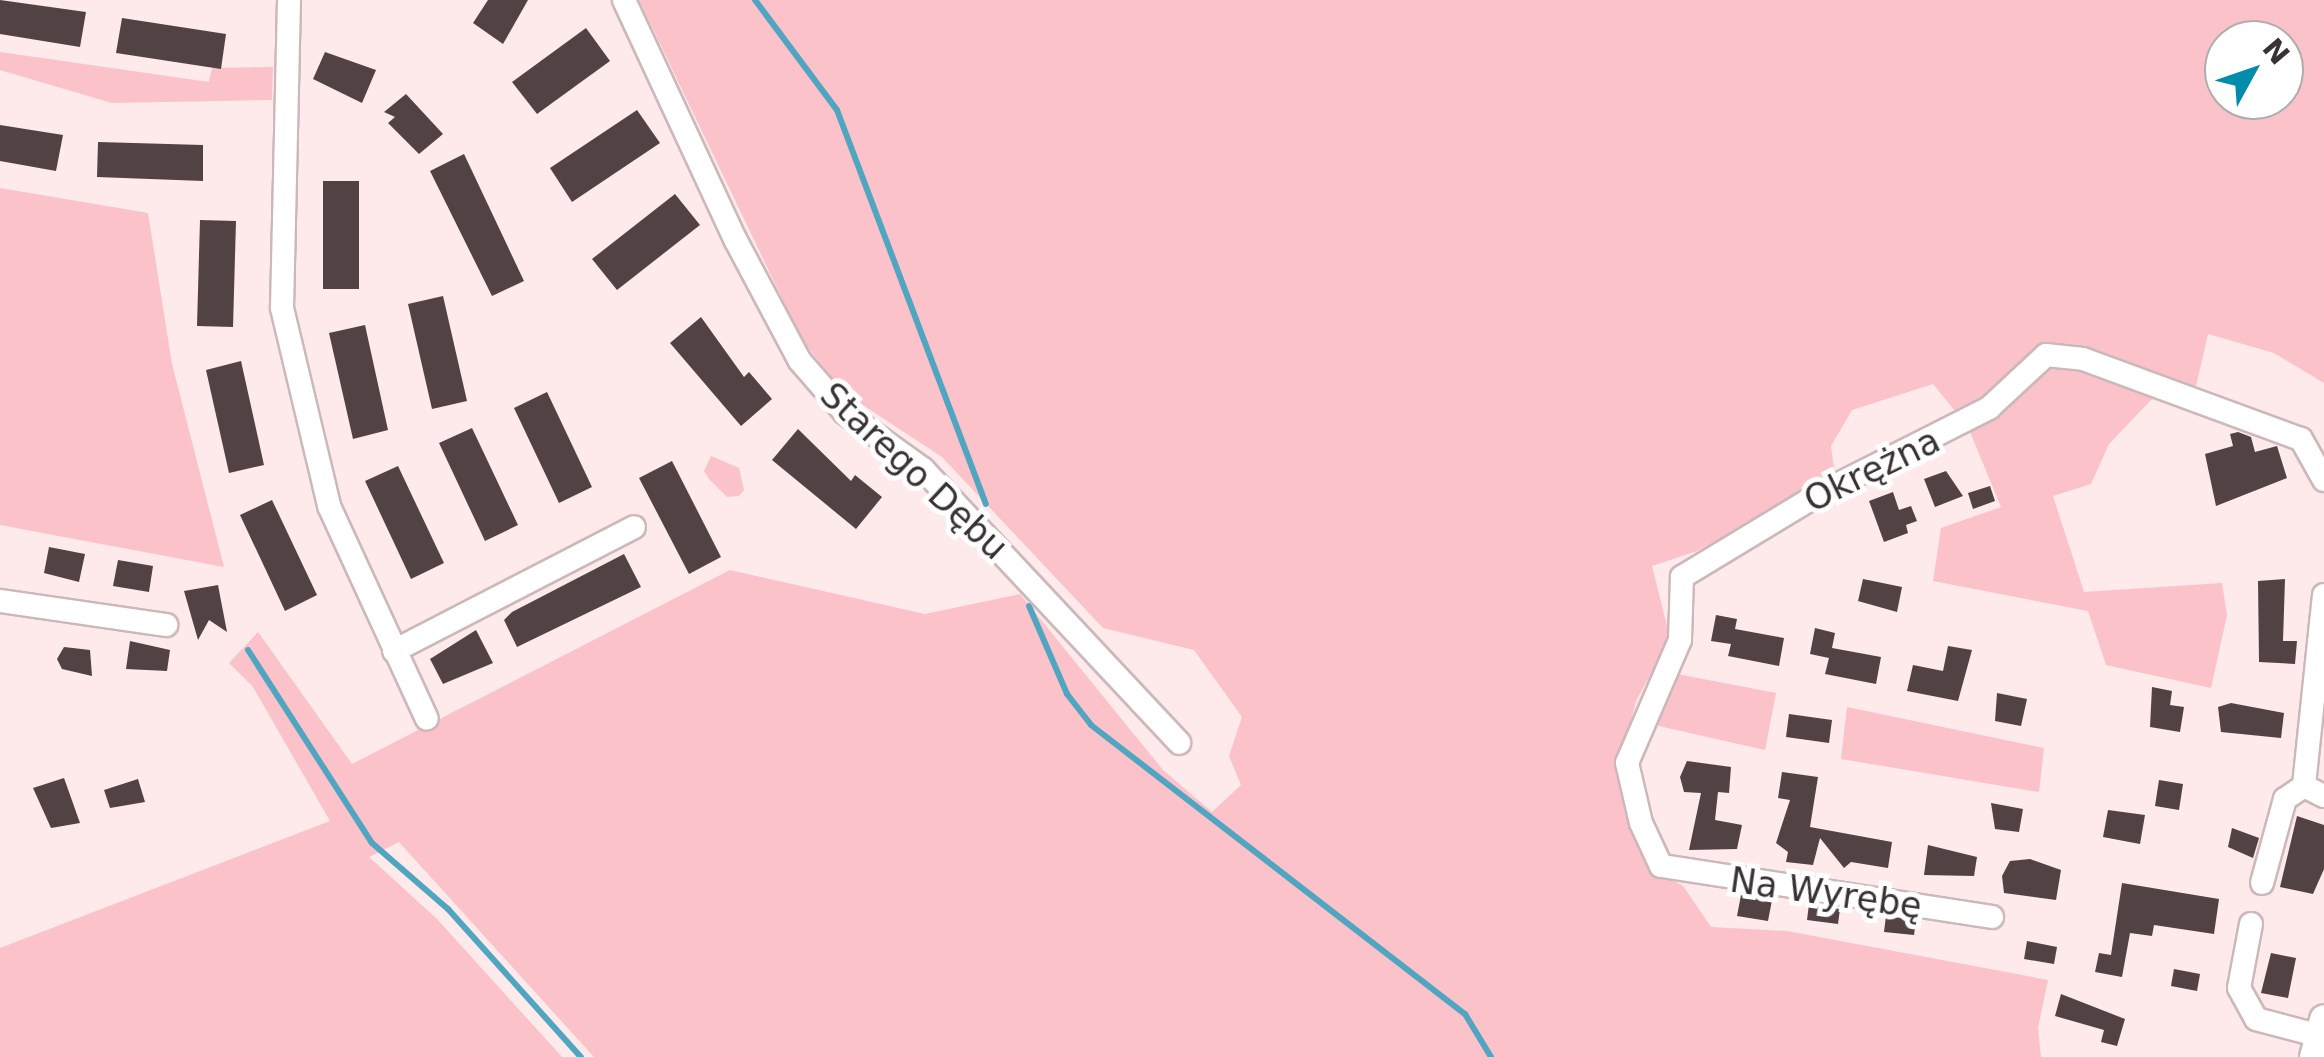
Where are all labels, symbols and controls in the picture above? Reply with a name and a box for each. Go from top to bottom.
north arrow [2204,20,2304,120]
text: N [2256,32,2296,71]
street label: Starego Dębu [812,374,1016,568]
street label: Okrężna [1797,419,1947,521]
street label: Na Wyrębę [1727,859,1925,927]

